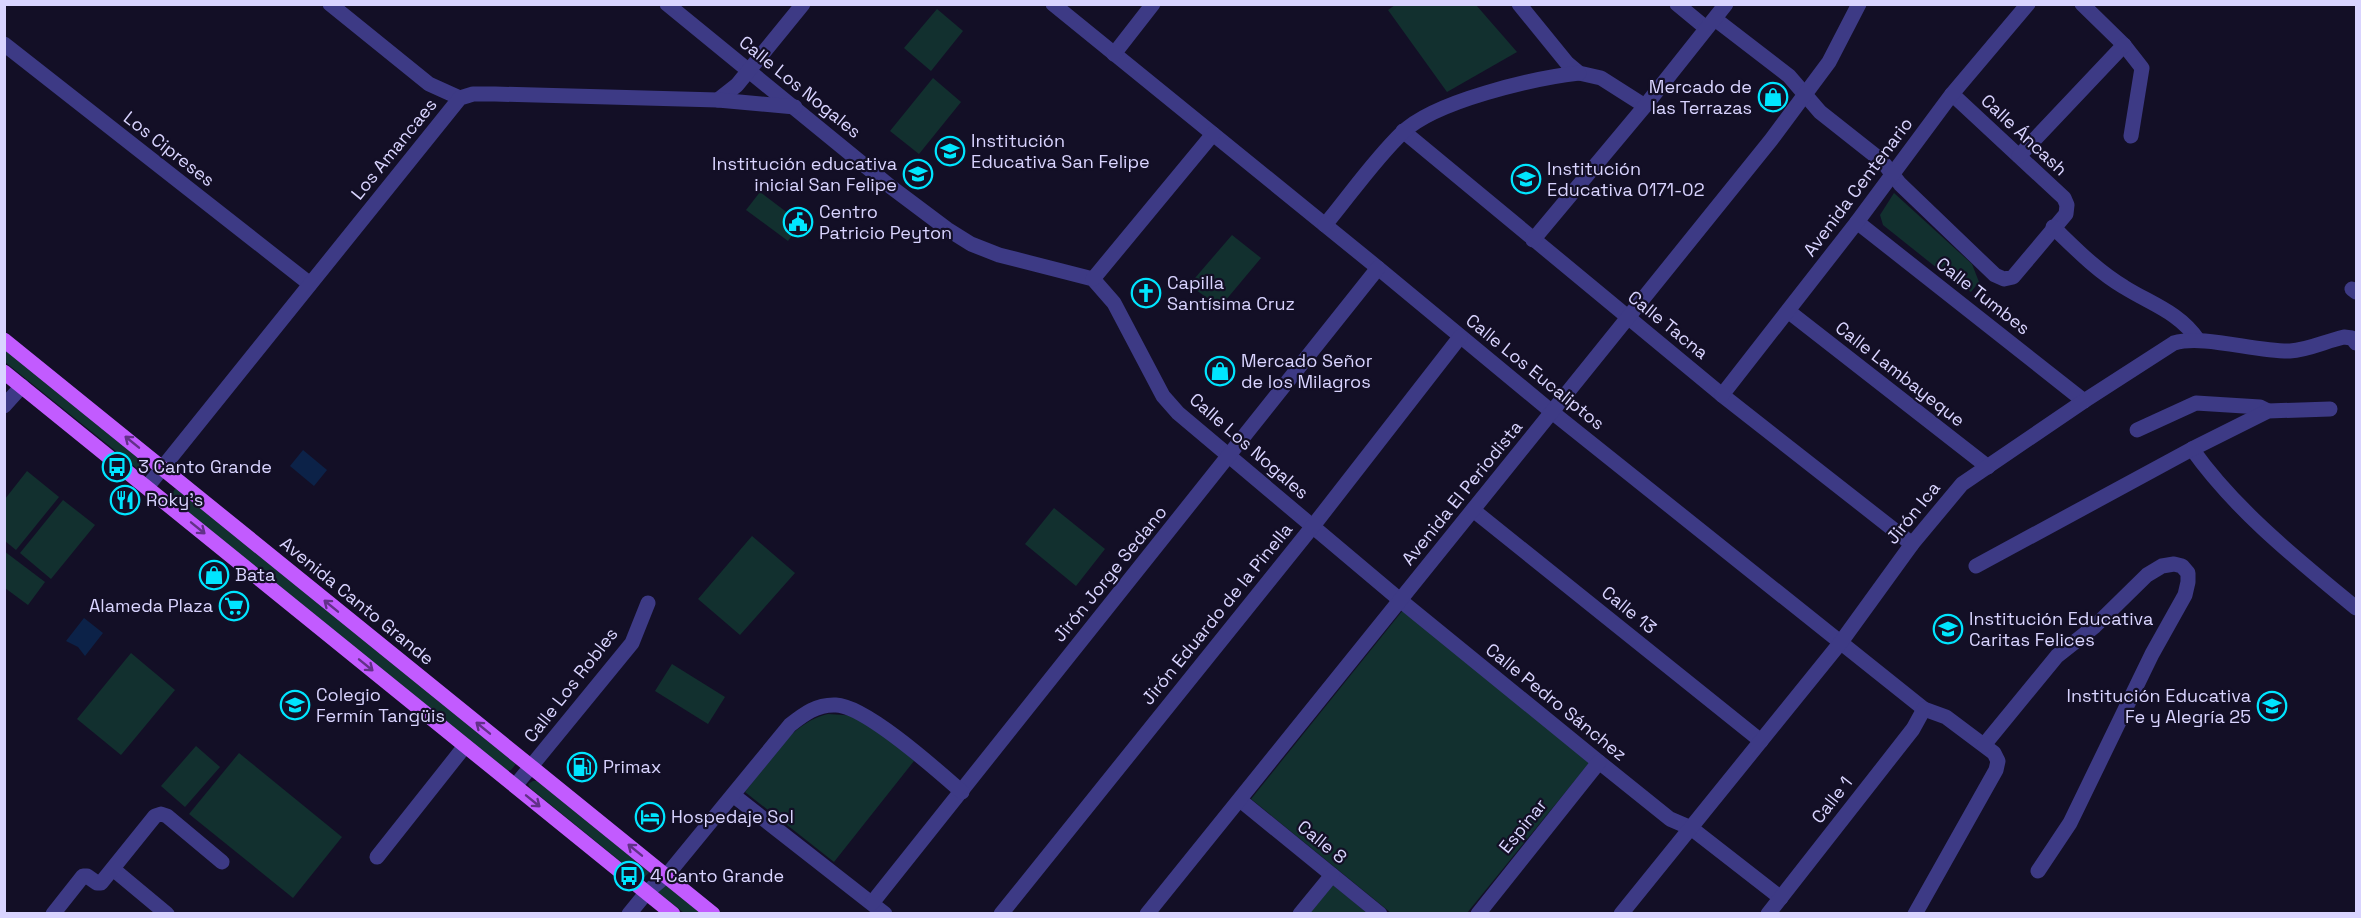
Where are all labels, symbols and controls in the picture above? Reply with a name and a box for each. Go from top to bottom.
street label: Calle Los Nogales [735,30,866,143]
place label: Mercado de las Terrazas [1649,75,1752,119]
shop icon: Mercado de las Terrazas [1757,81,1789,113]
street label: Calle Áncash [1976,89,2072,180]
street label: Los Amancaes [346,93,442,204]
street label: Los Cipreses [119,106,219,191]
street label: Avenida Centenario [1798,113,1917,261]
place label: Institución Educativa San Felipe [971,129,1150,173]
school or university icon: Institución Educativa San Felipe [934,135,966,167]
place label: Institución educativa inicial San Felipe [712,152,897,196]
place label: Institución Educativa 0171-02 [1547,157,1705,201]
school or university icon: Institución educativa inicial San Felipe [902,158,934,190]
school or university icon: Institución Educativa 0171-02 [1510,163,1542,195]
place label: Centro Patricio Peyton [819,200,952,244]
public building icon: Centro Patricio Peyton [782,206,814,238]
street label: Calle Tumbes [1932,252,2035,339]
place label: Capilla Santísima Cruz [1167,271,1295,315]
church icon: Capilla Santísima Cruz [1130,277,1162,309]
street label: Calle Tacna [1623,285,1713,364]
street label: Calle Los Eucaliptos [1461,309,1609,435]
street label: Calle Lambayeque [1831,316,1970,431]
place label: Mercado Señor de los Milagros [1241,349,1373,393]
shop icon: Mercado Señor de los Milagros [1204,355,1236,387]
street label: Calle Los Nogales [1185,388,1314,504]
street label: Avenida El Periodista [1396,416,1527,570]
one-way arrow [125,435,140,449]
bus stop icon: 3 Canto Grande [101,451,133,483]
place label: 3 Canto Grande [138,455,272,478]
street label: Jirón Ica [1880,477,1945,549]
restaurant icon: Roky's [109,484,141,516]
place label: Roky's [146,488,203,511]
street label: Jirón Jorge Sedano [1048,501,1172,647]
street label: Jirón Eduardo de la Pinella [1136,518,1297,709]
one-way arrow [190,522,206,535]
street label: Avenida Canto Grande [276,531,439,670]
shop icon: Bata [198,559,230,591]
place label: Bata [235,563,275,586]
street label: Calle 13 [1597,580,1662,639]
supermarket icon: Alameda Plaza [218,590,250,622]
place label: Alameda Plaza [89,594,213,617]
one-way arrow [324,599,340,612]
place label: Institución Educativa Caritas Felices [1969,607,2153,651]
school or university icon: Institución Educativa Caritas Felices [1932,613,1964,645]
street label: Calle Los Robles [519,623,623,747]
street label: Calle Pedro Sánchez [1481,638,1632,766]
one-way arrow [357,658,373,671]
place label: Colegio Fermín Tangüis [316,683,445,727]
place label: Institución Educativa Fe y Alegría 25 [2067,684,2251,728]
school or university icon: Colegio Fermín Tangüis [279,689,311,721]
school or university icon: Institución Educativa Fe y Alegría 25 [2256,690,2288,722]
one-way arrow [475,722,491,735]
fuel station icon: Primax [566,751,598,783]
place label: Primax [603,755,662,778]
street label: Calle 1 [1806,772,1857,828]
street label: Espinar [1494,793,1552,858]
one-way arrow [525,794,541,807]
hotel icon: Hospedaje Sol [634,801,666,833]
place label: Hospedaje Sol [671,805,794,828]
street label: Calle 8 [1293,815,1352,869]
one-way arrow [627,844,643,857]
bus stop icon: 4 Canto Grande [613,860,645,892]
place label: 4 Canto Grande [650,864,784,887]

